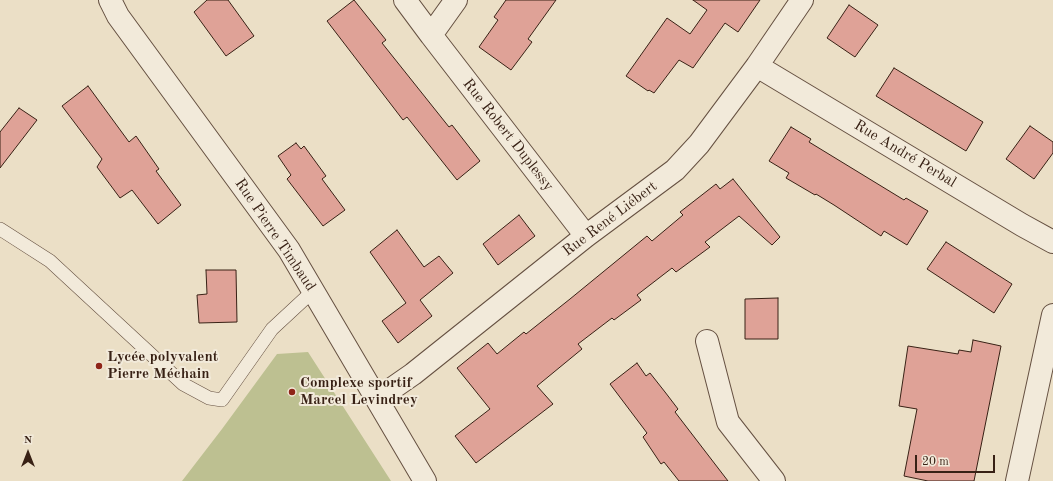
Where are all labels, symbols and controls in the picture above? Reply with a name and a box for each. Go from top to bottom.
street label: Rue Robert Duplessy [459,75,557,195]
street label: Rue André Perbal [851,116,959,192]
street label: Rue Pierre Timbaud [231,175,319,295]
street label: Rue René Liébert [559,178,661,260]
place label: Lycée polyvalent Pierre Méchain [107,348,218,383]
marker: Lycée polyvalent Pierre Méchain [94,361,104,371]
place label: Complexe sportif Marcel Levindrey [300,374,418,409]
marker: Complexe sportif Marcel Levindrey [287,387,297,397]
north arrow [8,433,48,473]
text: N [24,435,32,446]
scale bar [917,447,997,473]
text: 20 m [922,456,949,468]

